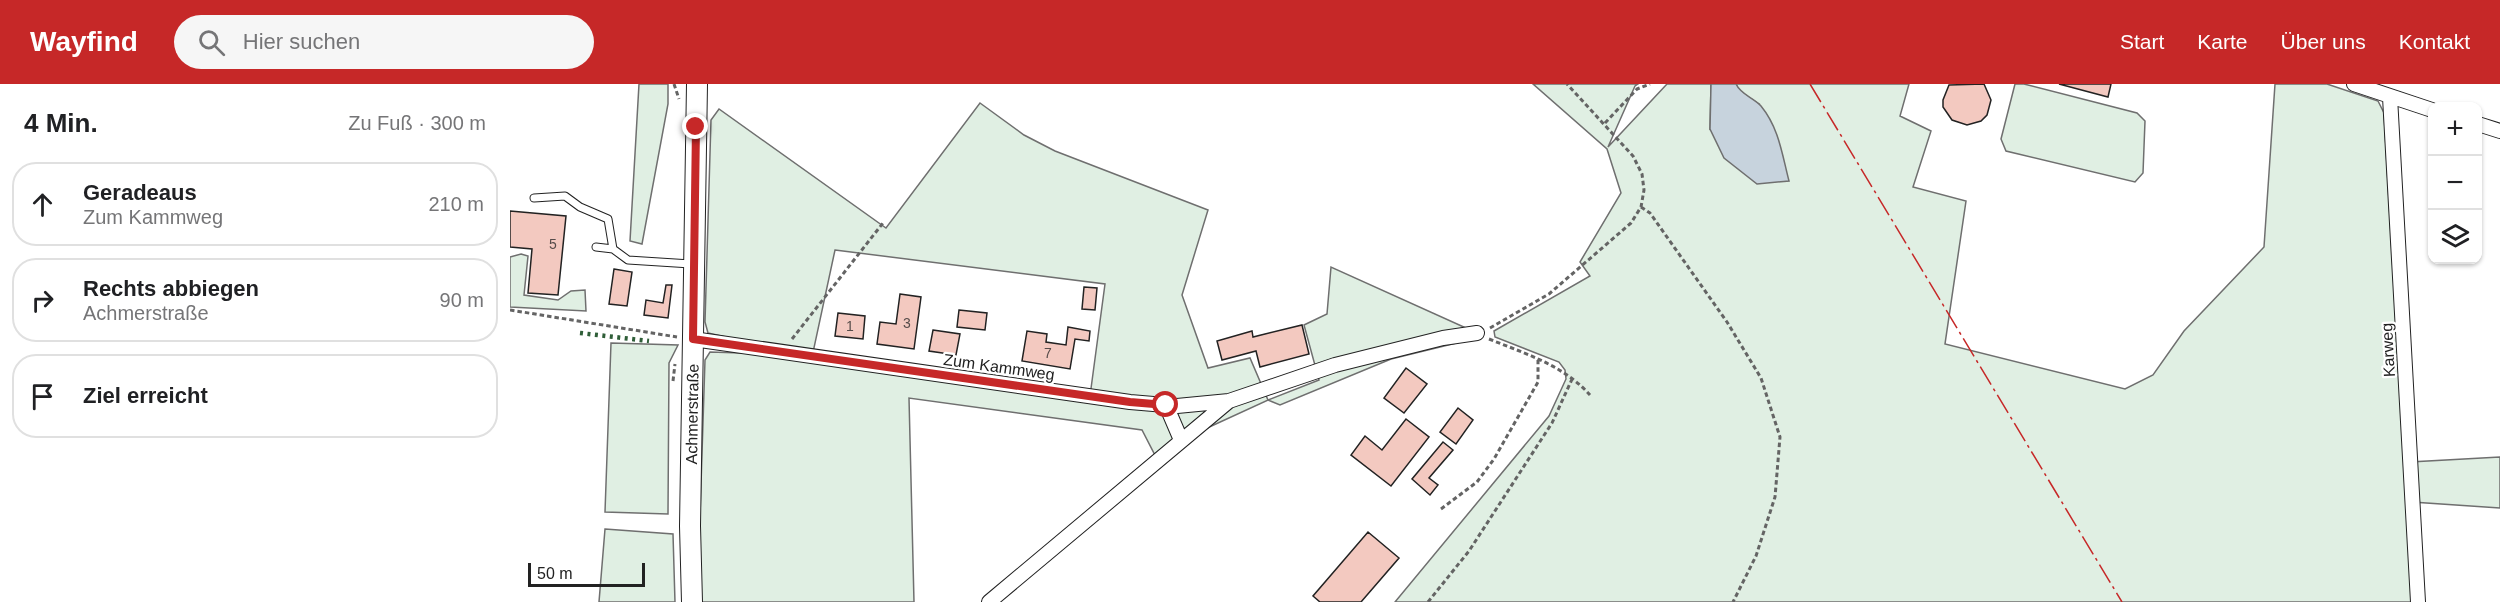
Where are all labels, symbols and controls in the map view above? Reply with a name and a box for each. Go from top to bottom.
search box [174,15,594,69]
text: Wayfind [30,26,138,57]
icon: search [195,26,228,59]
text: Hier suchen [243,29,360,54]
text: Start [2120,30,2164,53]
text: Karte [2197,30,2248,53]
text: Über uns [2281,30,2366,53]
text: Kontakt [2399,30,2470,53]
map controls [2428,102,2482,264]
button: + [2428,102,2482,156]
text: 4 Min. [24,108,98,138]
text: Zu Fuß · 300 m [348,112,486,134]
route end [682,113,708,139]
button: − [2428,156,2482,210]
text: Geradeaus [83,180,197,205]
icon: ahead [26,188,59,221]
text: 210 m [428,193,484,215]
text: Zum Kammweg [83,206,223,228]
button: layers [2428,210,2482,264]
house number: 5 [549,236,557,252]
text: Rechts abbiegen [83,276,259,301]
icon: right [26,284,59,317]
text: 90 m [440,289,484,311]
text: Achmerstraße [83,302,209,324]
house number: 3 [903,315,911,331]
house number: 1 [846,318,854,334]
street label: Karweg [2378,322,2398,378]
house number: 7 [1044,345,1052,361]
street label: Zum Kammweg [942,351,1056,383]
street label: Achmerstraße [682,364,701,464]
icon: arrive [26,380,59,413]
text: Ziel erreicht [83,383,208,408]
route start [1152,391,1178,417]
scale bar [528,560,645,588]
text: 50 m [537,565,573,582]

